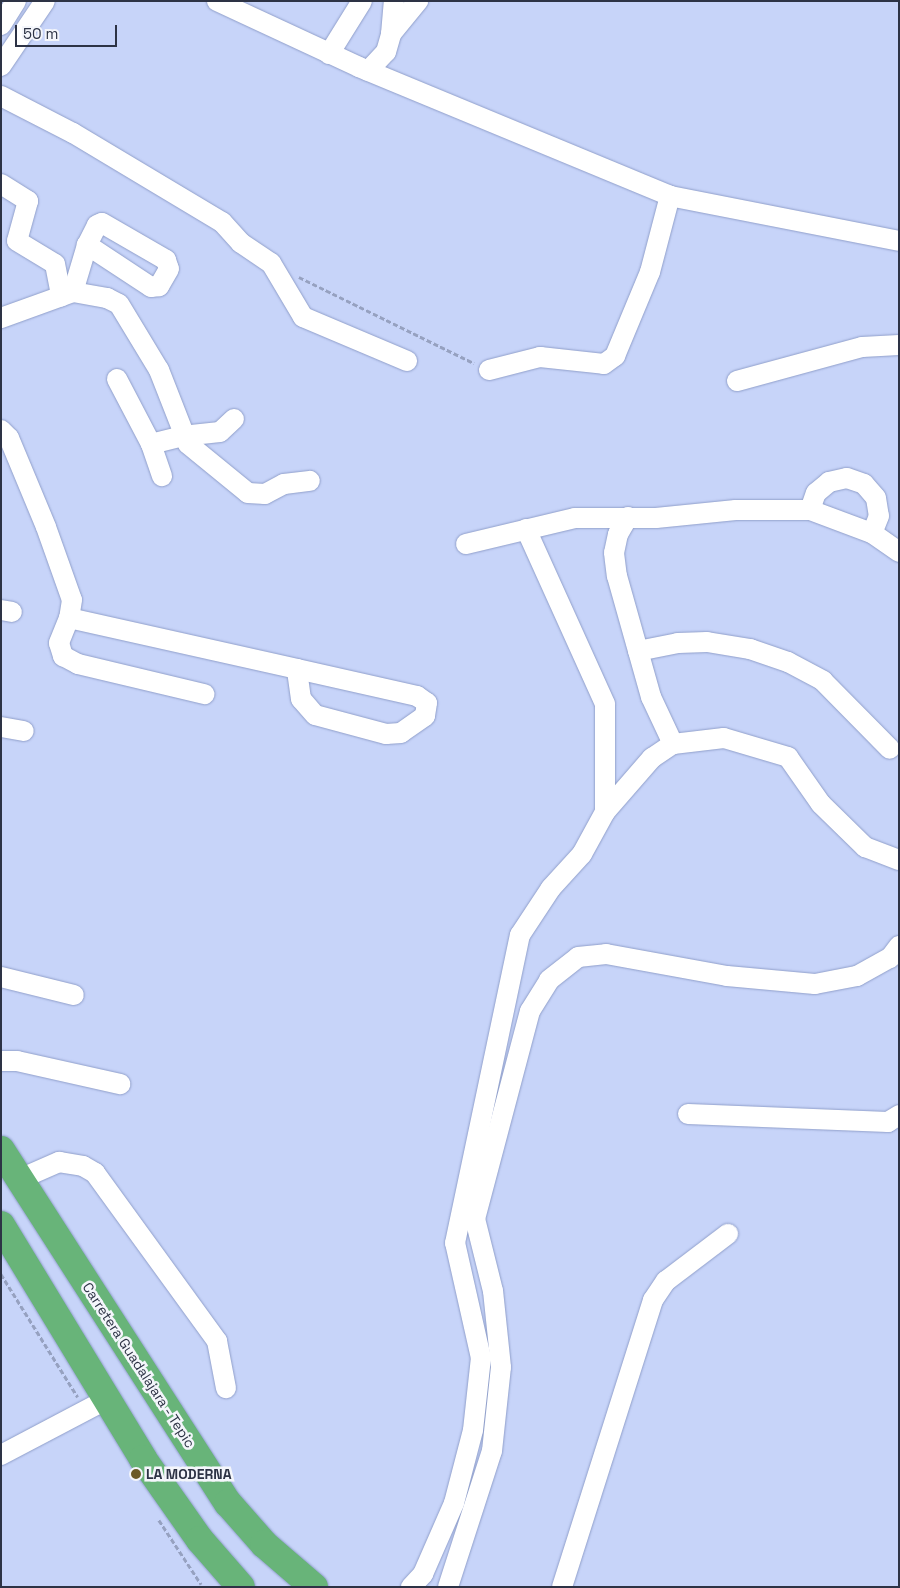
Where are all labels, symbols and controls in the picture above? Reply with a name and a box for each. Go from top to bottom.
scale bar [18,15,120,47]
text: 50 m [23,24,58,43]
street label: Carretera Guadalajara - Tepic [79,1279,199,1451]
place label: LA MODERNA [146,1466,232,1482]
marker: LA MODERNA [130,1468,142,1480]

